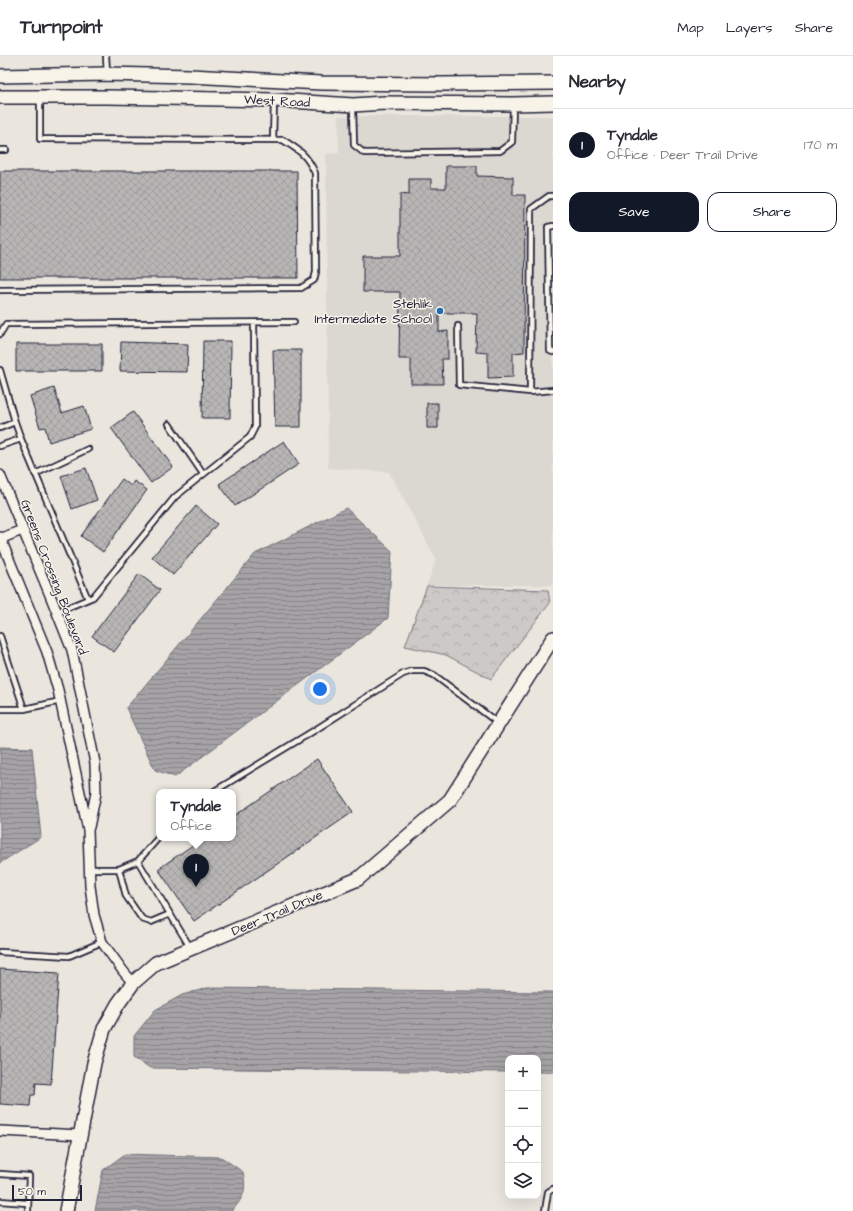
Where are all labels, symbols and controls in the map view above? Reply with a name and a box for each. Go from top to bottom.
text: Turnpoint [20,14,103,41]
text: Map [677,18,704,38]
text: Layers [726,18,773,38]
text: Share [795,18,833,38]
text: Nearby [569,70,626,94]
street label: West Road [244,90,311,112]
text: Tyndale [607,125,658,146]
text: 1 [581,136,583,154]
text: 170 m [804,136,837,154]
text: Office · Deer Trail Drive [607,146,758,164]
button: Save [569,192,699,232]
button: Share [707,192,837,232]
place label: Stehlik Intermediate School [314,295,432,328]
marker: Stehlik Intermediate School [435,306,445,316]
street label: Greens Crossing Boulevard [15,497,92,658]
your location [310,679,330,699]
popup [156,789,236,841]
text: Tyndale [171,796,221,817]
text: Office [171,817,212,835]
pin: 1 [183,854,209,887]
street label: Deer Trail Drive [229,886,325,940]
map controls [505,1055,541,1199]
button: + [505,1055,541,1091]
button: − [505,1091,541,1127]
button: locate [505,1127,541,1163]
button: layers [505,1163,541,1199]
scale bar [12,1183,82,1202]
text: 50 m [18,1184,46,1199]

